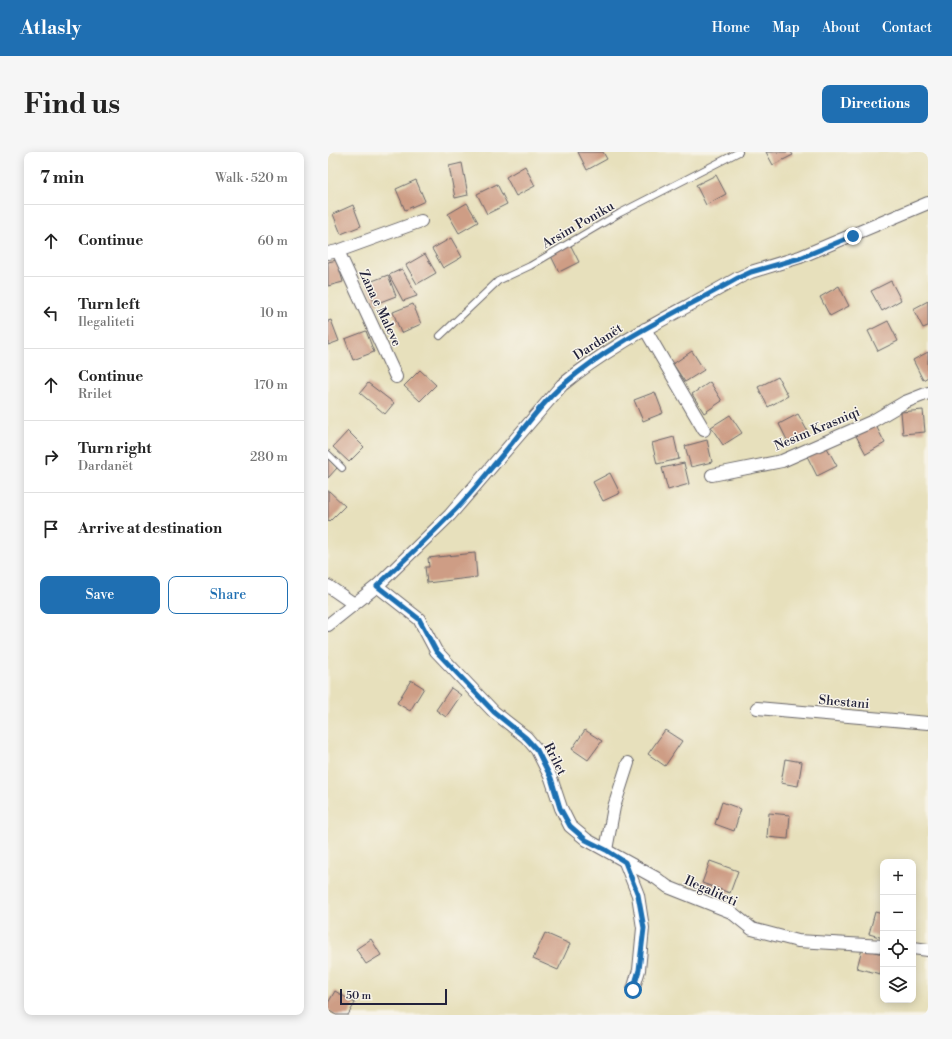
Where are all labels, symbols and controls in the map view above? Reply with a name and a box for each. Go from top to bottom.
text: Atlasly [20,16,81,40]
text: Home [712,19,750,37]
text: Map [772,19,800,37]
text: About [822,19,860,37]
text: Contact [882,19,932,37]
button: Directions [822,85,928,123]
text: Find us [24,87,120,122]
text: 7 min [40,167,84,189]
text: Walk · 520 m [215,170,288,186]
street label: Arsim Poniku [538,198,617,253]
route end [844,227,862,245]
icon: ahead [40,230,62,252]
text: Continue [78,231,143,250]
text: 60 m [257,233,288,249]
street label: Zana e Maleve [355,267,405,349]
text: Turn left [78,295,140,314]
icon: left [40,302,62,324]
text: 10 m [260,305,288,321]
text: Ilegaliteti [78,314,135,330]
street label: Dardanët [571,320,626,364]
text: Continue [78,367,143,386]
icon: ahead [40,374,62,396]
text: 170 m [254,377,288,393]
text: Rrilet [78,386,112,402]
street label: Nesim Krasniqi [772,404,862,454]
text: Turn right [78,439,152,458]
icon: right [40,446,62,468]
text: 280 m [250,449,288,465]
text: Dardanët [78,458,133,474]
icon: arrive [40,518,62,540]
text: Arrive at destination [78,519,222,538]
button: Save [40,576,160,614]
button: Share [168,576,288,614]
street label: Shestani [818,692,870,712]
street label: Rrilet [540,740,570,778]
map controls [880,859,916,1003]
button: + [880,859,916,895]
street label: Ilegaliteti [682,872,740,910]
button: − [880,895,916,931]
button: locate [880,931,916,967]
button: layers [880,967,916,1003]
route start [624,981,642,999]
scale bar [340,987,447,1006]
text: 50 m [346,989,371,1003]

